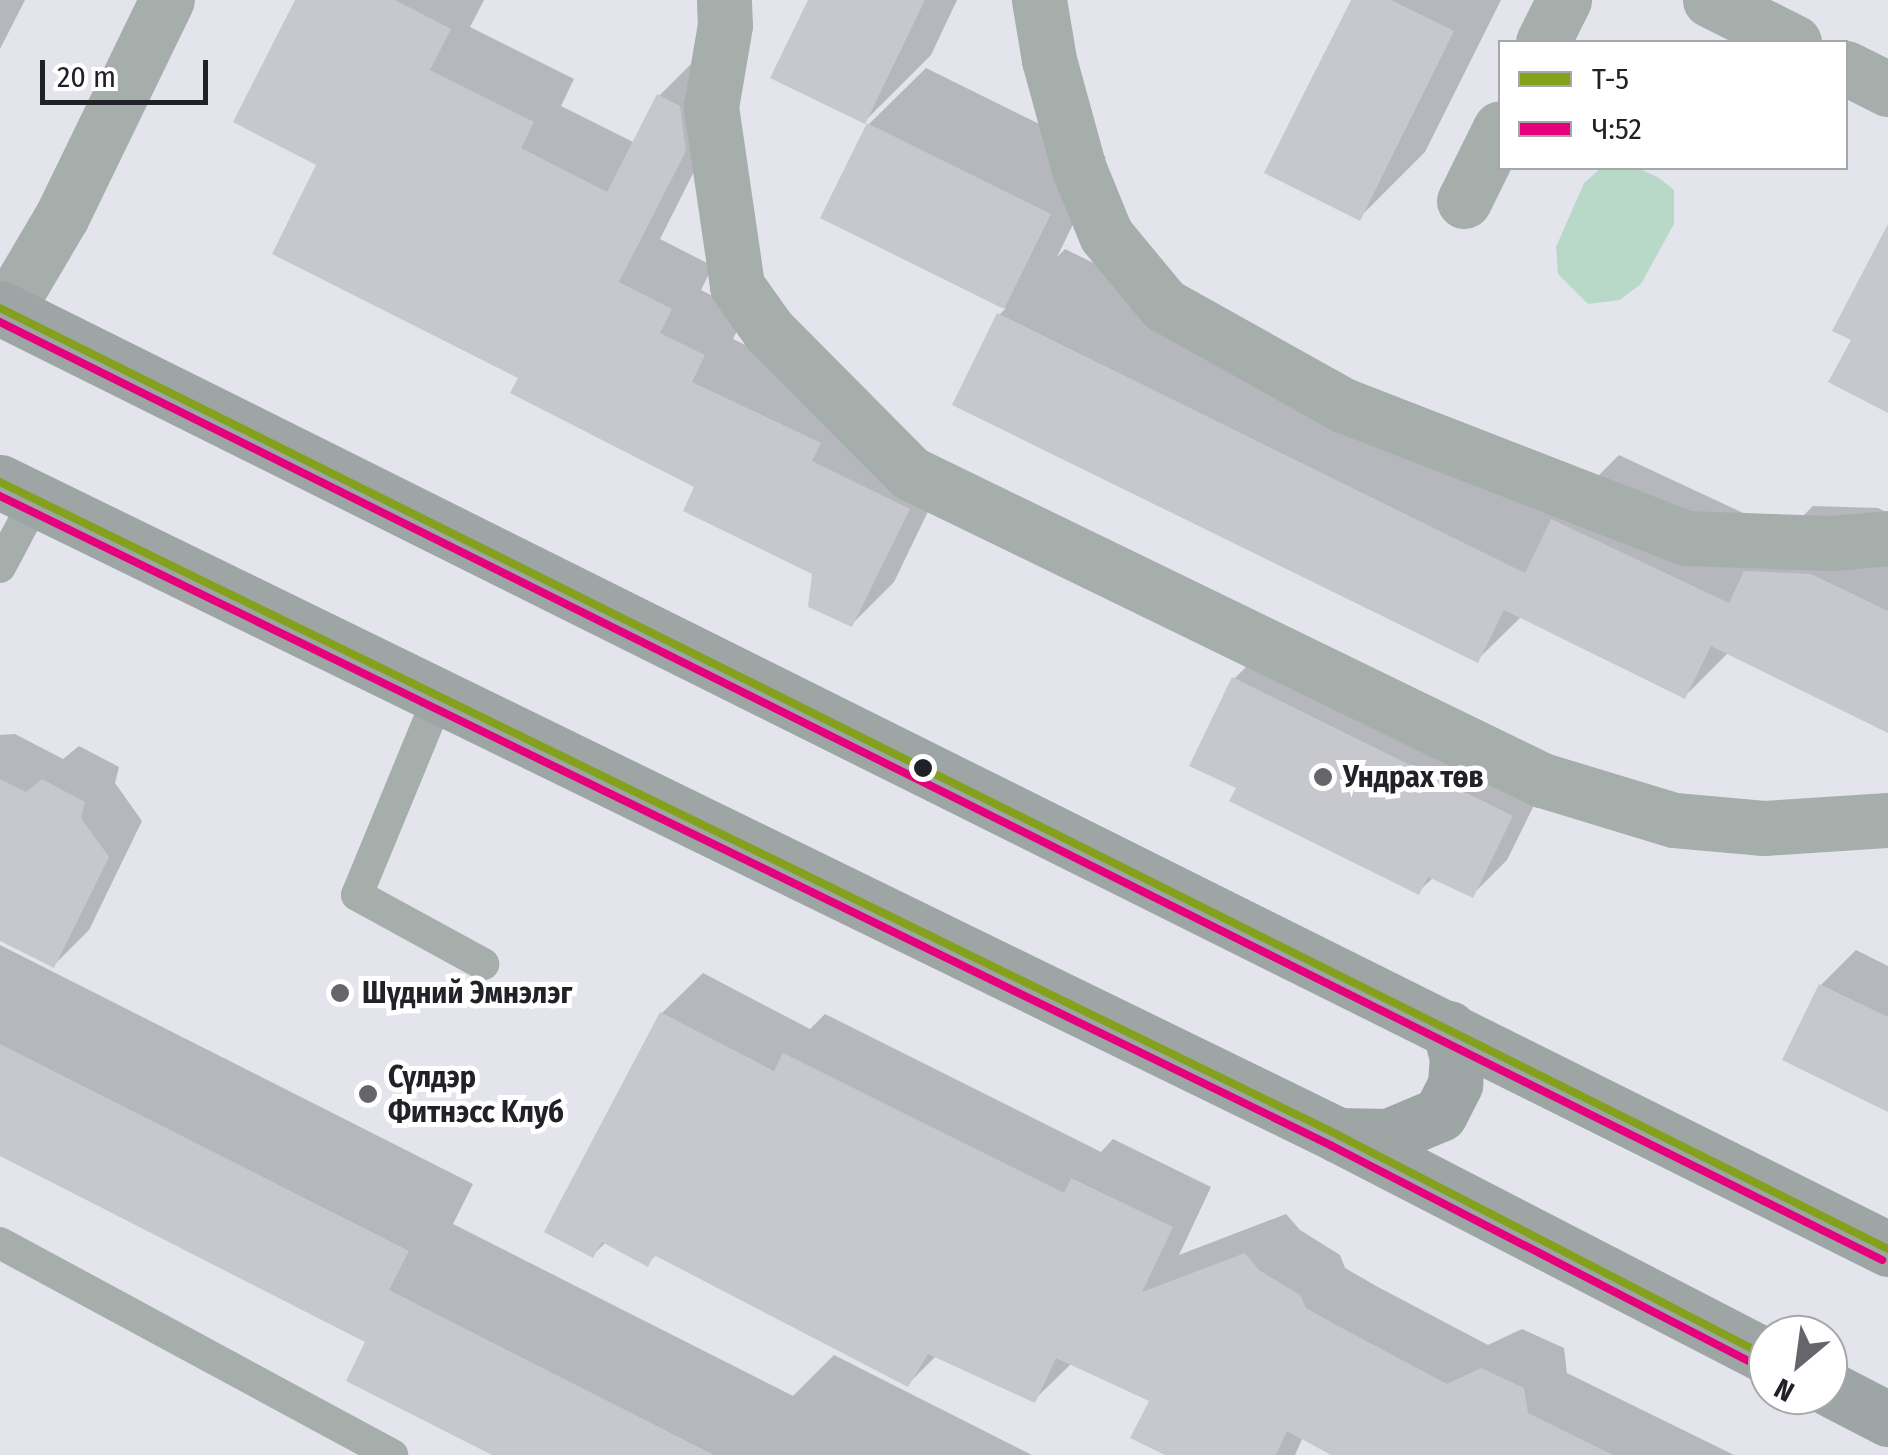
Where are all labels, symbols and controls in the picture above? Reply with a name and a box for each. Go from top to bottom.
scale bar [45,40,212,102]
legend [1498,40,1848,170]
text: 20 m [57,59,116,95]
text: Т-5 [1592,61,1629,97]
text: Ч:52 [1592,111,1642,147]
unlabelled marker [913,758,933,778]
place label: Ундрах төв [1343,759,1484,795]
marker: Ундрах төв [1312,766,1334,788]
place label: Шүдний Эмнэлэг [362,975,572,1011]
marker: Шүдний Эмнэлэг [327,980,353,1006]
place label: Сүлдэр Фитнэсс Kлуб [388,1059,564,1130]
marker: Сүлдэр Фитнэсс Kлуб [357,1083,379,1105]
north arrow [1748,1315,1848,1415]
text: N [1769,1371,1800,1408]

